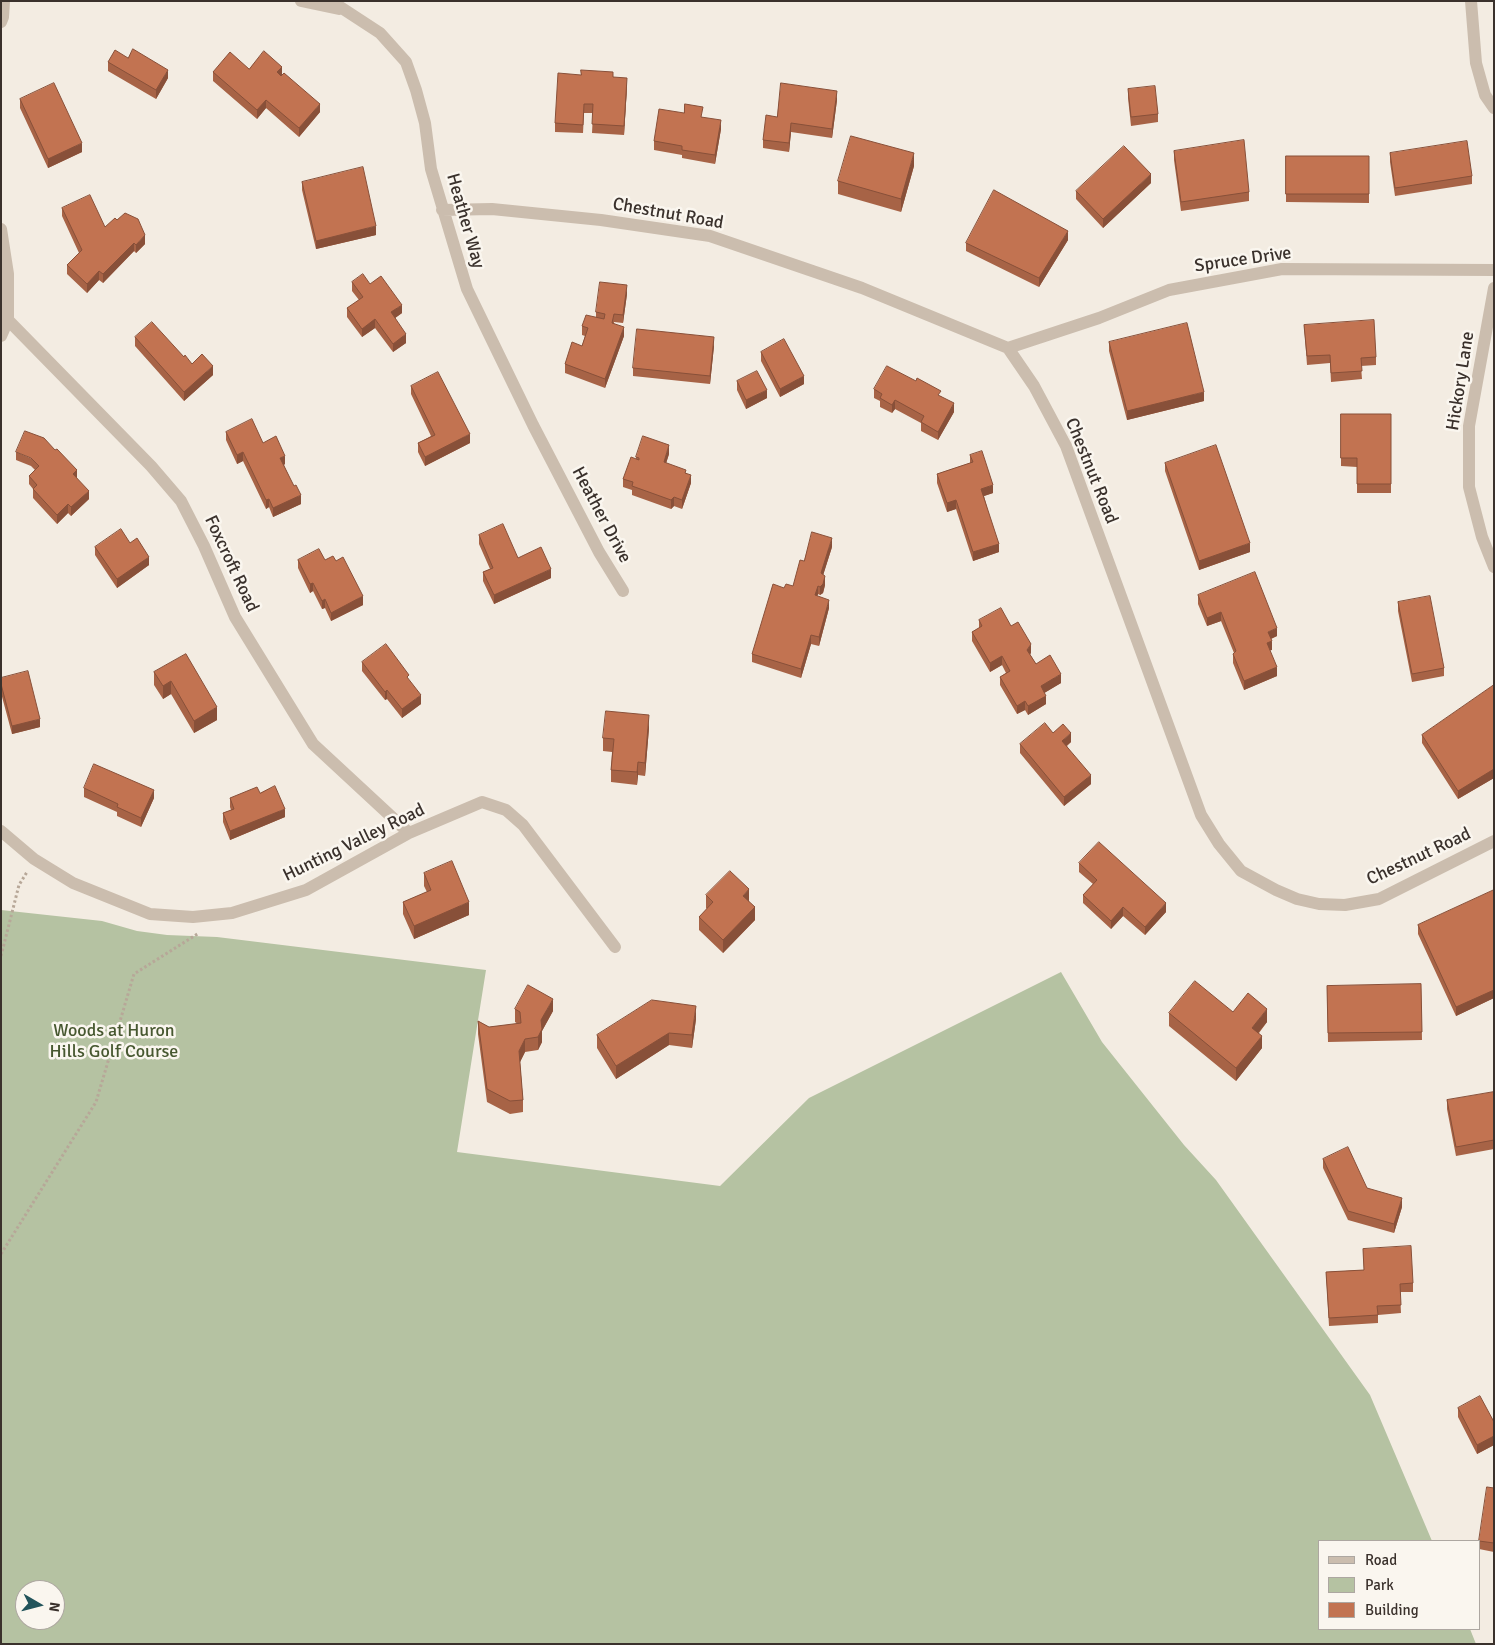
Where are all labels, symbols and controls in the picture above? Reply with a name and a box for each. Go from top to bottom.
street label: Heather Way [441,171,489,271]
street label: Chestnut Road [611,194,725,234]
street label: Spruce Drive [1193,243,1293,277]
street label: Hickory Lane [1442,330,1480,432]
street label: Chestnut Road [1060,415,1122,527]
street label: Heather Drive [567,463,635,567]
street label: Foxcroft Road [199,512,263,616]
street label: Hunting Valley Road [280,799,428,887]
street label: Chestnut Road [1364,823,1474,891]
park label: Woods at Huron Hills Golf Course [50,1020,178,1062]
legend [1318,1540,1480,1630]
text: Road [1365,1551,1397,1569]
text: Park [1365,1576,1394,1594]
north arrow [15,1580,65,1630]
text: N [45,1601,63,1613]
text: Building [1365,1601,1419,1619]

